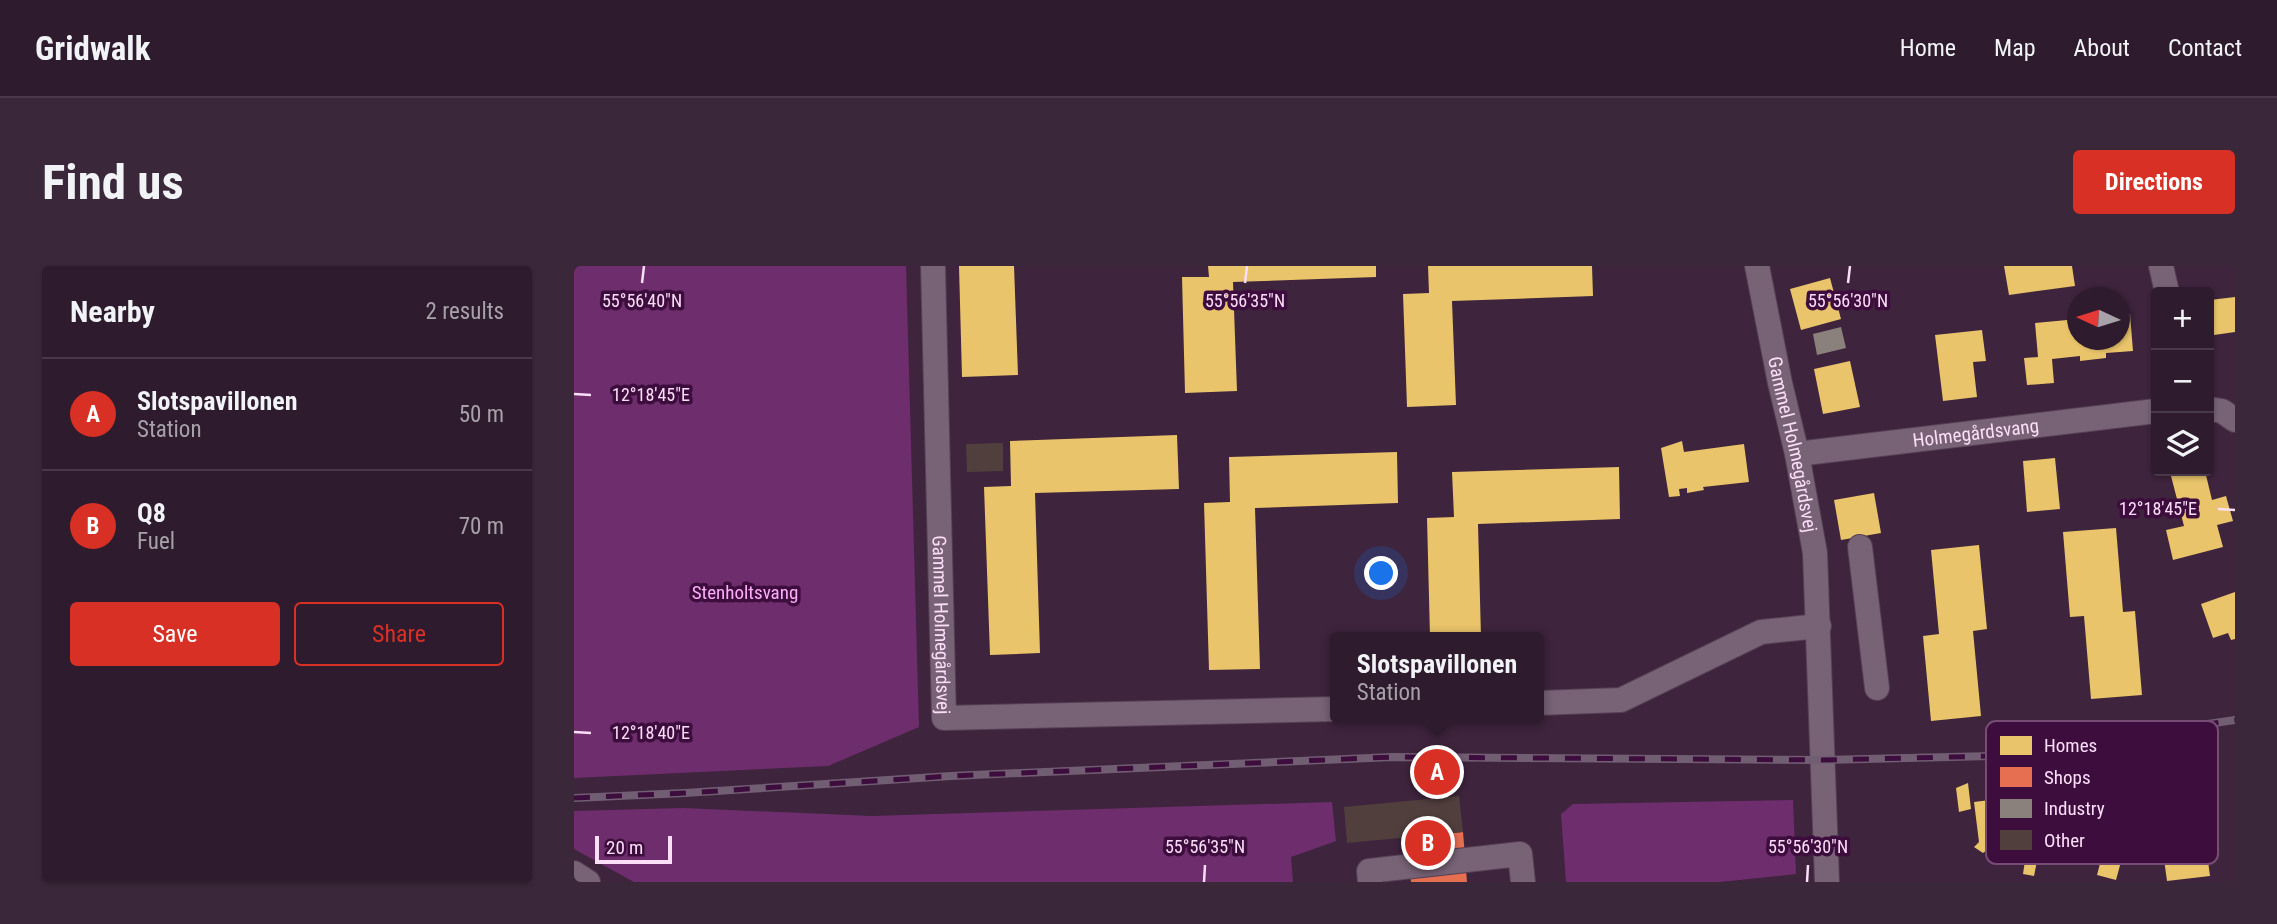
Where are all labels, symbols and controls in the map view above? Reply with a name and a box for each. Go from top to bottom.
text: Gridwalk [35,29,150,68]
text: Home [1900,34,1956,62]
text: Map [1994,34,2036,62]
text: About [2074,34,2130,62]
text: Contact [2168,34,2242,62]
button: Directions [2073,150,2235,214]
text: Find us [42,154,184,211]
north arrow [2067,287,2130,350]
map controls [2151,287,2214,476]
button: + [2151,287,2214,350]
text: 55°56'40"N [602,290,682,311]
text: 55°56'35"N [1205,290,1285,311]
text: 55°56'30"N [1808,290,1888,311]
text: Nearby [70,294,155,329]
text: 2 results [426,298,504,325]
button: − [2151,350,2214,413]
street label: Gammel Holmegårdsvej [1764,355,1822,534]
text: 12°18'45"E [612,384,690,405]
text: Slotspavillonen [137,386,298,416]
text: A [86,401,100,428]
text: 50 m [459,401,504,428]
button: layers [2151,413,2214,476]
street label: Holmegårdsvang [1911,414,2040,452]
text: Station [137,416,202,443]
text: Q8 [137,498,166,528]
text: 12°18'45"E [2119,498,2197,519]
text: B [87,513,99,540]
text: 70 m [459,513,504,540]
text: Fuel [137,528,175,555]
street label: Gammel Holmegårdsvej [928,535,955,715]
your location [1364,556,1398,590]
park label: Stenholtsvang [692,581,798,604]
button: Save [70,602,280,666]
button: Share [294,602,504,666]
popup [1330,632,1544,723]
text: Slotspavillonen [1357,649,1517,679]
text: Station [1357,679,1421,706]
legend [1986,721,2218,864]
text: 12°18'40"E [612,722,690,743]
text: Homes [2044,734,2097,757]
pin: A [1414,746,1460,798]
text: Shops [2044,766,2091,789]
text: Industry [2044,797,2105,820]
pin: B [1405,817,1451,869]
text: Other [2044,829,2085,852]
scale bar [595,833,672,865]
text: 20 m [606,836,643,859]
text: 55°56'35"N [1165,836,1245,857]
text: 55°56'30"N [1768,836,1848,857]

